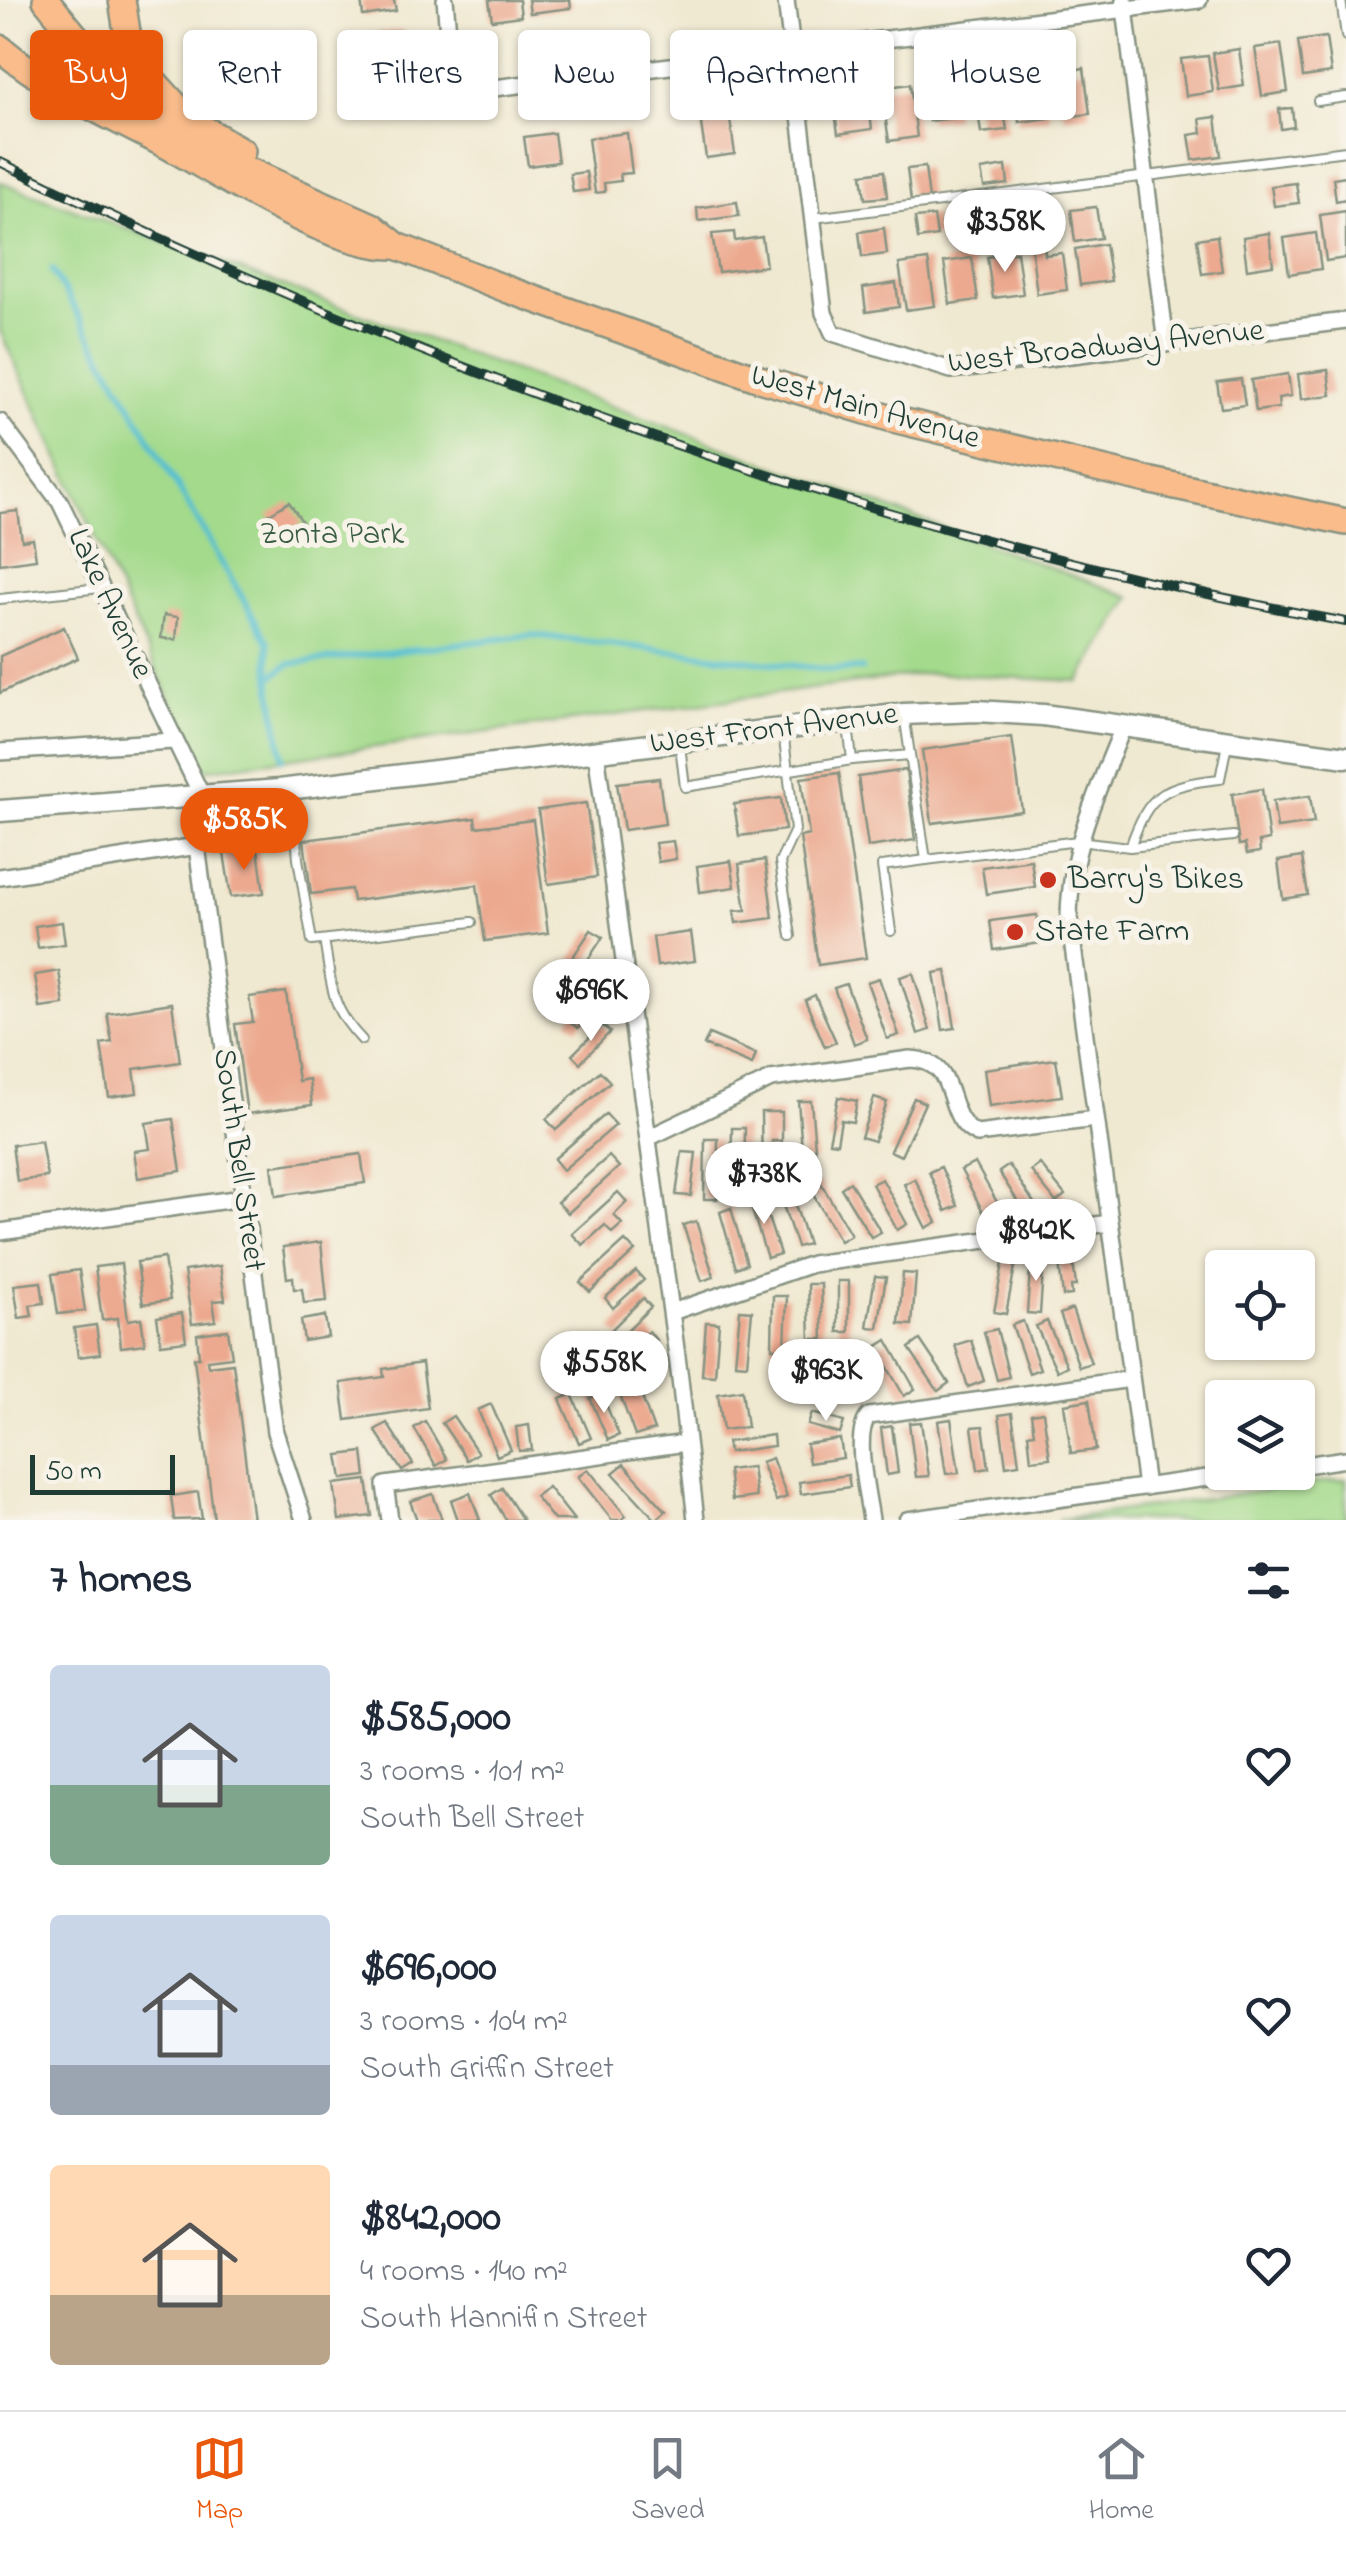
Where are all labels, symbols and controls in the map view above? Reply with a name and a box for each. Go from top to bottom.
chip: Buy [30,30,163,120]
chip: Rent [183,30,317,120]
chip: Filters [337,30,498,120]
chip: New [518,30,650,120]
chip: Apartment [670,30,894,120]
chip: House [914,30,1076,120]
pin: $358K [935,190,1075,275]
text: $358K [966,199,1044,246]
street label: West Broadway Avenue [946,308,1267,388]
street label: West Main Avenue [745,353,986,463]
park label: Zonta Park [260,512,405,559]
street label: Lake Avenue [54,521,165,688]
street label: West Front Avenue [648,691,901,769]
pin: $585K [174,788,314,873]
text: $585K [202,797,286,844]
place label: Barry's Bikes [1067,857,1244,904]
marker: Barry's Bikes [1037,869,1059,891]
place label: State Farm [1035,909,1189,956]
marker: State Farm [1004,921,1026,943]
pin: $696K [521,959,661,1044]
text: $696K [555,968,627,1015]
street label: South Bell Street [199,1046,277,1275]
pin: $738K [694,1142,834,1227]
text: $738K [727,1151,801,1198]
pin: $842K [966,1199,1106,1284]
text: $842K [998,1208,1074,1255]
map controls [1205,1250,1315,1490]
button: locate [1205,1250,1315,1360]
pin: $558K [534,1331,674,1416]
pin: $963K [756,1339,896,1424]
text: $558K [562,1340,646,1387]
text: $963K [790,1348,862,1395]
button: layers [1205,1380,1315,1490]
scale bar [30,1450,175,1494]
text: 50 m [45,1452,102,1493]
text: 7 homes [50,1550,192,1611]
icon: filters [1241,1553,1296,1608]
text: $585,000 [360,1688,511,1749]
icon: home [130,1705,250,1825]
icon: heart [1241,1738,1296,1793]
text: 3 rooms · 101 m² [360,1749,565,1796]
text: South Bell Street [360,1796,585,1843]
text: $696,000 [360,1938,497,1999]
icon: home [130,1955,250,2075]
icon: heart [1241,1988,1296,2043]
text: 3 rooms · 104 m² [360,1999,568,2046]
text: South Griffin Street [360,2046,614,2093]
text: $842,000 [360,2188,501,2249]
icon: home [130,2205,250,2325]
icon: heart [1241,2238,1296,2293]
text: 4 rooms · 140 m² [360,2249,568,2296]
text: South Hannifin Street [360,2296,648,2343]
tab: Map [192,2431,247,2532]
tab: Saved [631,2431,704,2532]
tab: Home [1089,2431,1154,2532]

